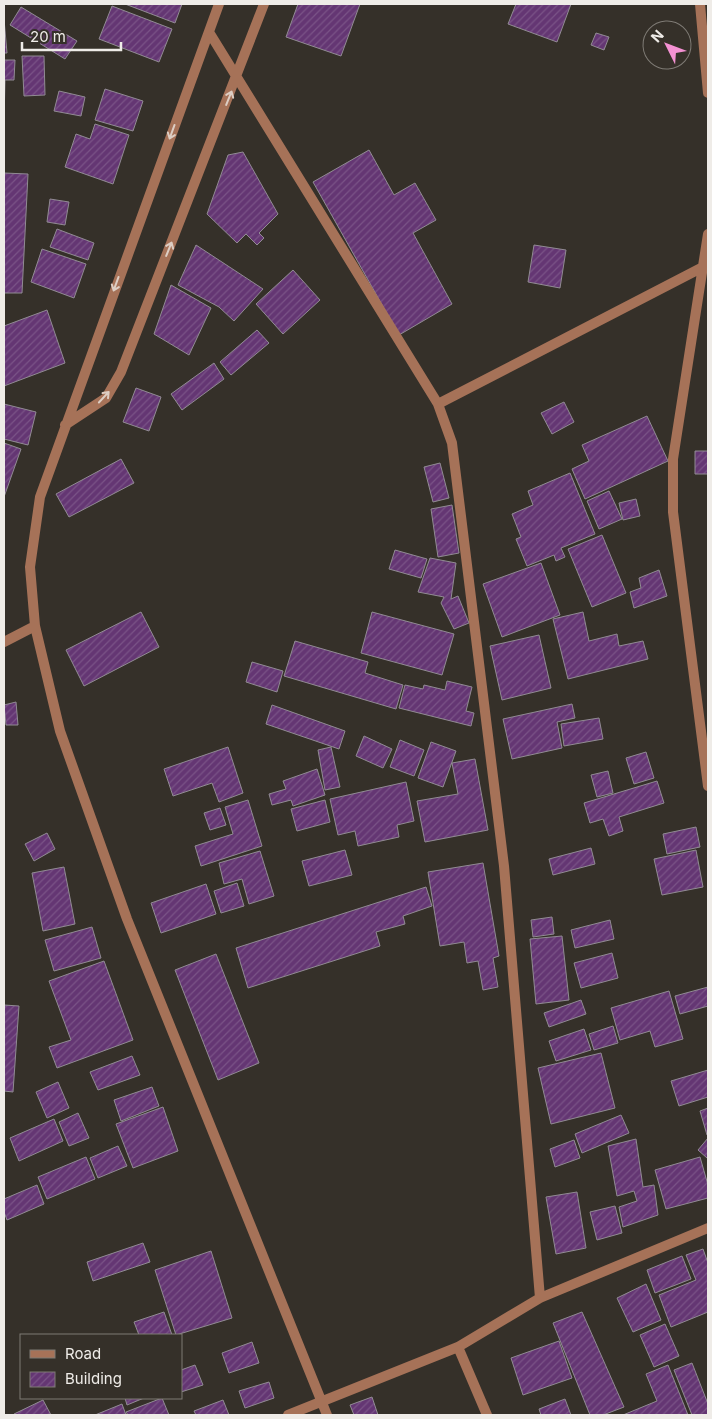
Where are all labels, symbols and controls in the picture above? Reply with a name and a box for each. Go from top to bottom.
scale bar [22,20,121,52]
north arrow [642,20,692,70]
text: N [647,26,667,46]
text: 20 m [30,27,66,46]
one-way arrow [224,91,234,106]
one-way arrow [167,123,176,139]
one-way arrow [165,242,174,257]
one-way arrow [111,276,120,291]
one-way arrow [98,391,110,403]
legend [20,1334,182,1399]
text: Road [65,1344,101,1363]
text: Building [65,1369,122,1388]

